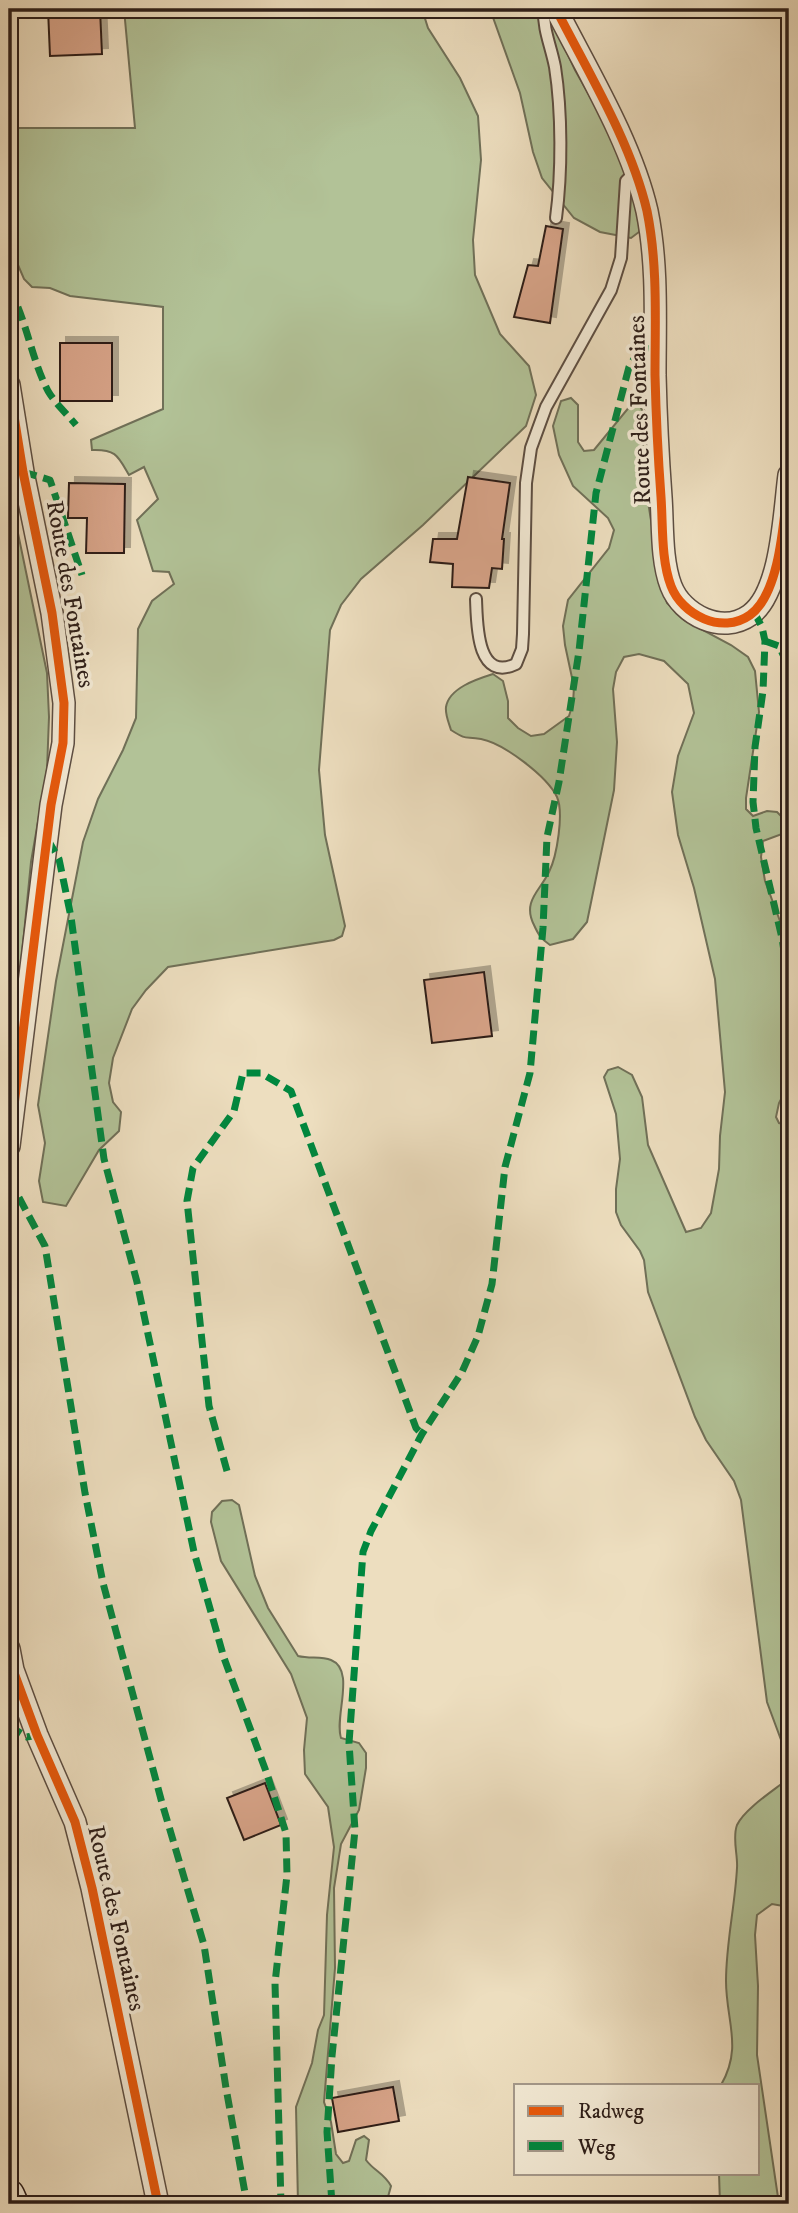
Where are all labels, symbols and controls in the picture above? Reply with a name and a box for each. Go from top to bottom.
street label: Route des Fontaines [622,315,658,505]
street label: Route des Fontaines [39,498,101,690]
street label: Route des Fontaines [80,1823,152,2014]
legend [514,2084,760,2174]
text: Radweg [578,2099,644,2125]
text: Weg [577,2135,616,2161]

